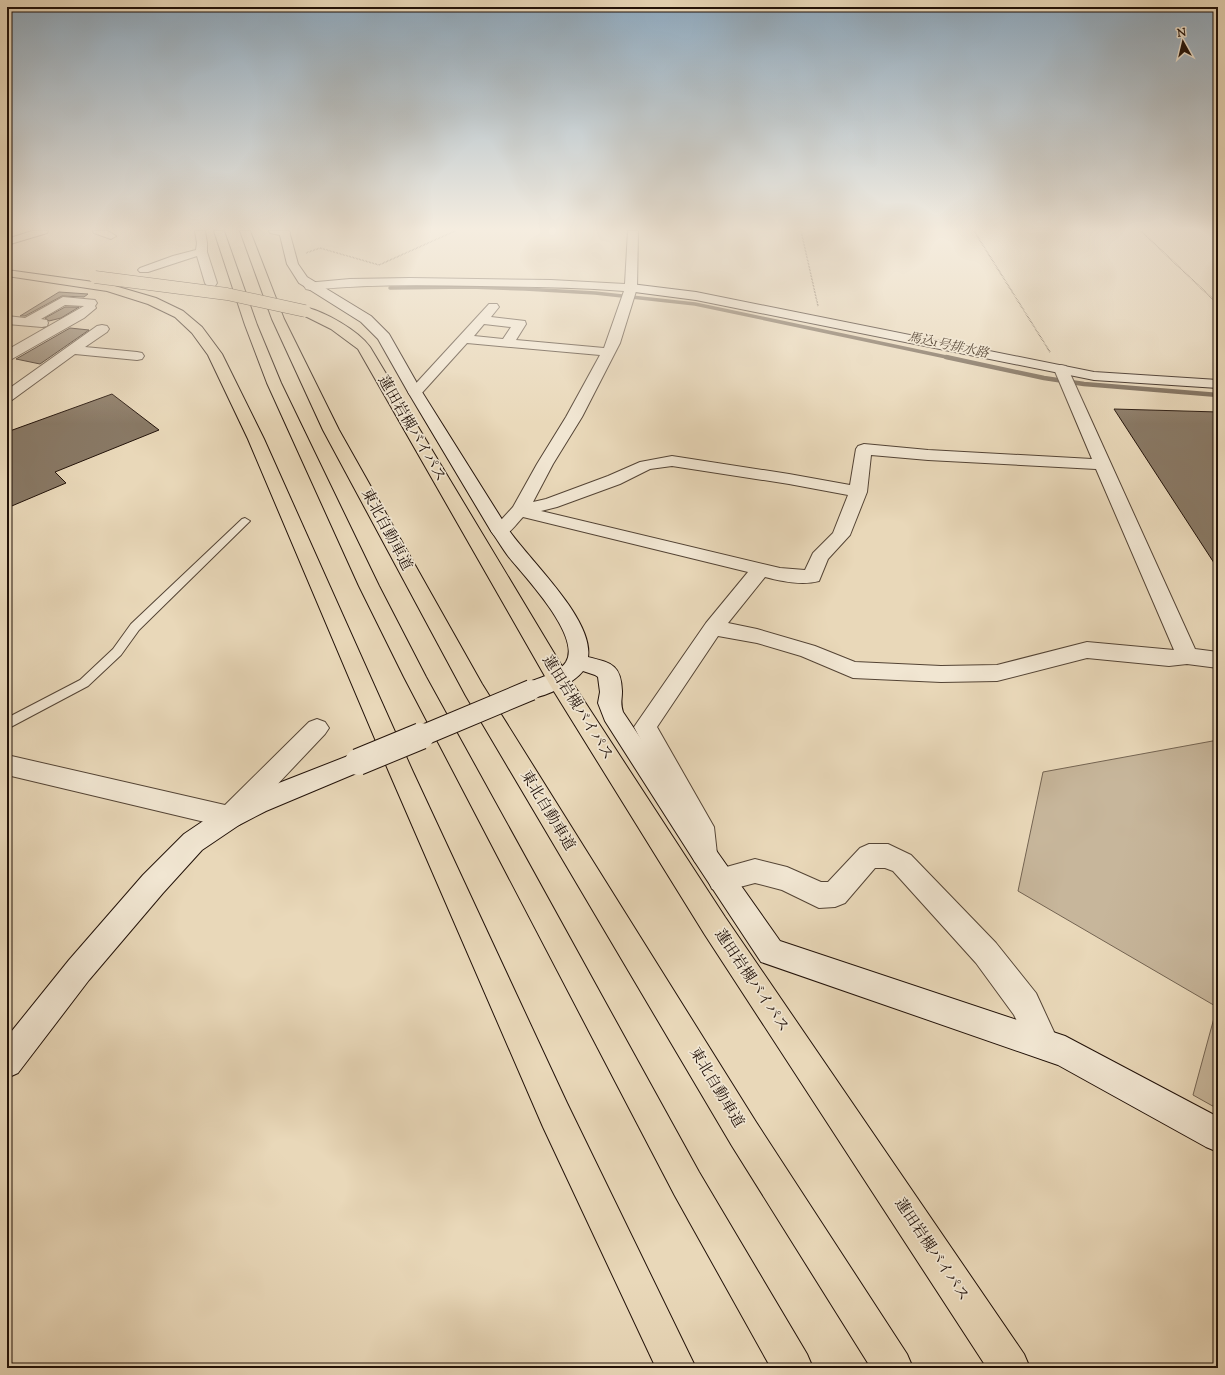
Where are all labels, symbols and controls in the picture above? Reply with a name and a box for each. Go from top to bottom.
north arrow [1163,22,1203,62]
text: N [1175,25,1187,42]
water label: 馬込1号排水路 [906,329,991,364]
street label: 蓮田岩槻バイパス [372,372,450,486]
street label: 東北自動車道 [356,485,416,575]
street label: 蓮田岩槻バイパス [536,652,618,764]
street label: 東北自動車道 [515,767,579,855]
street label: 蓮田岩槻バイパス [709,926,793,1036]
street label: 東北自動車道 [684,1044,748,1132]
street label: 蓮田岩槻バイパス [889,1195,973,1305]

